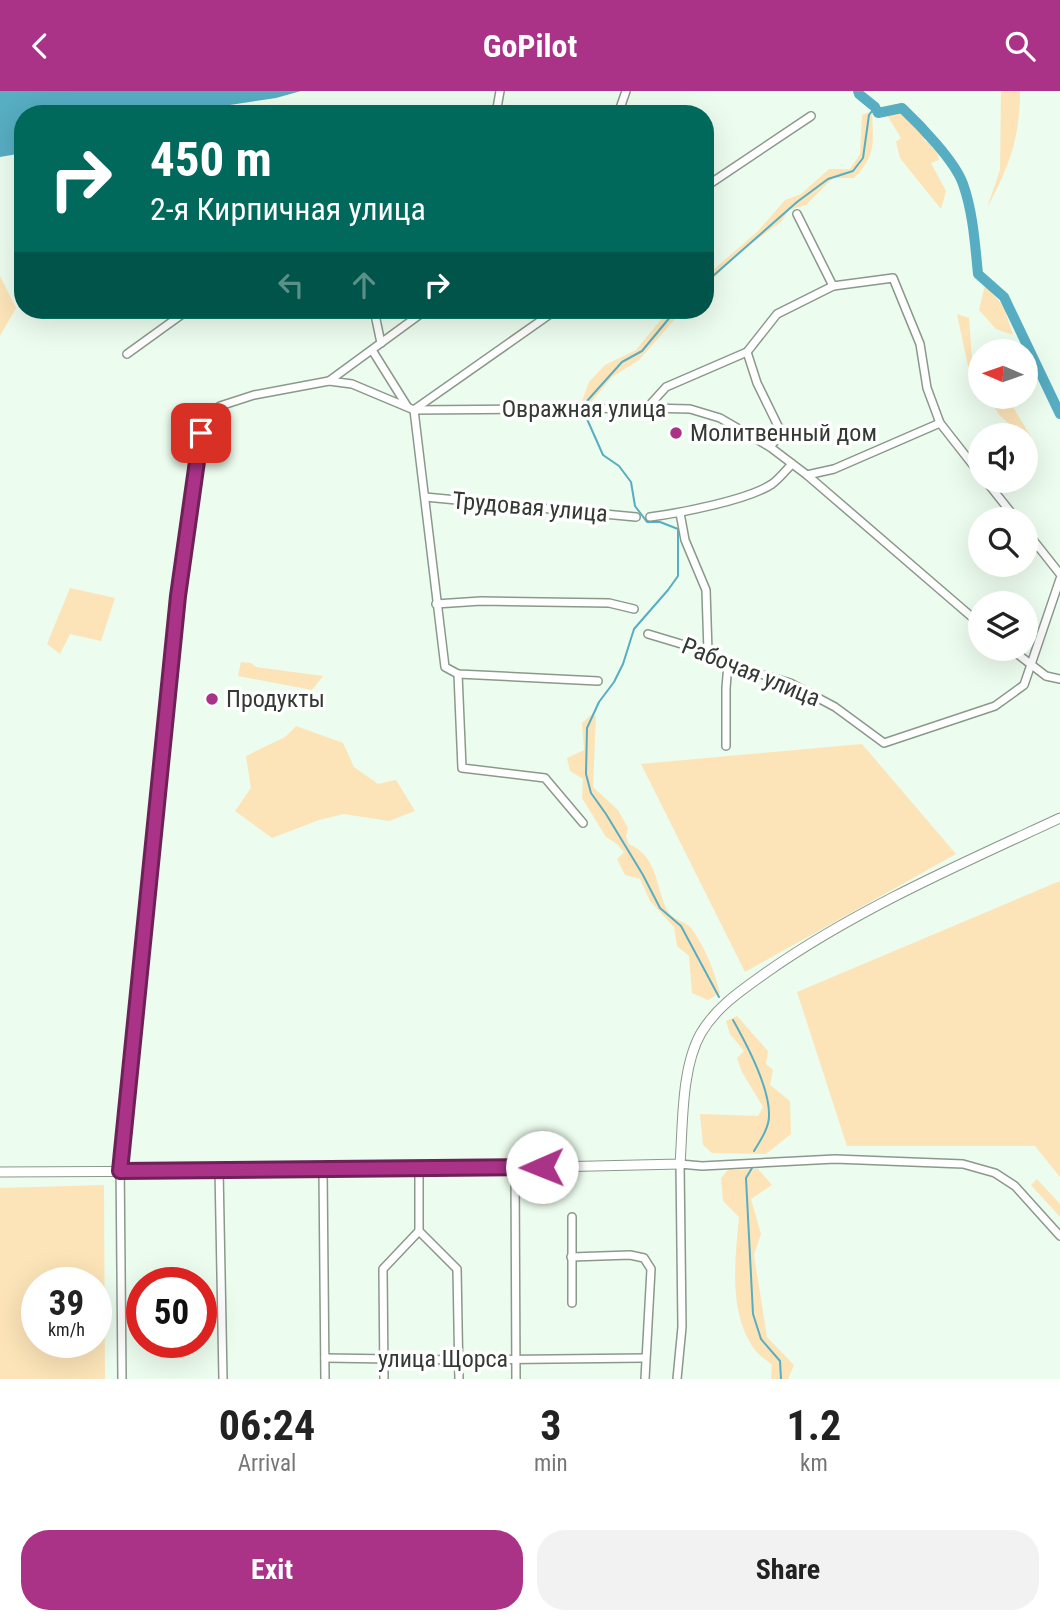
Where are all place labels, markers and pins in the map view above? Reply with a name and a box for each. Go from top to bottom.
pin [171,403,231,463]
place label: Молитвенный дом [690,419,877,447]
marker: Молитвенный дом [668,425,684,441]
place label: Продукты [226,685,325,713]
marker: Продукты [204,691,220,707]

